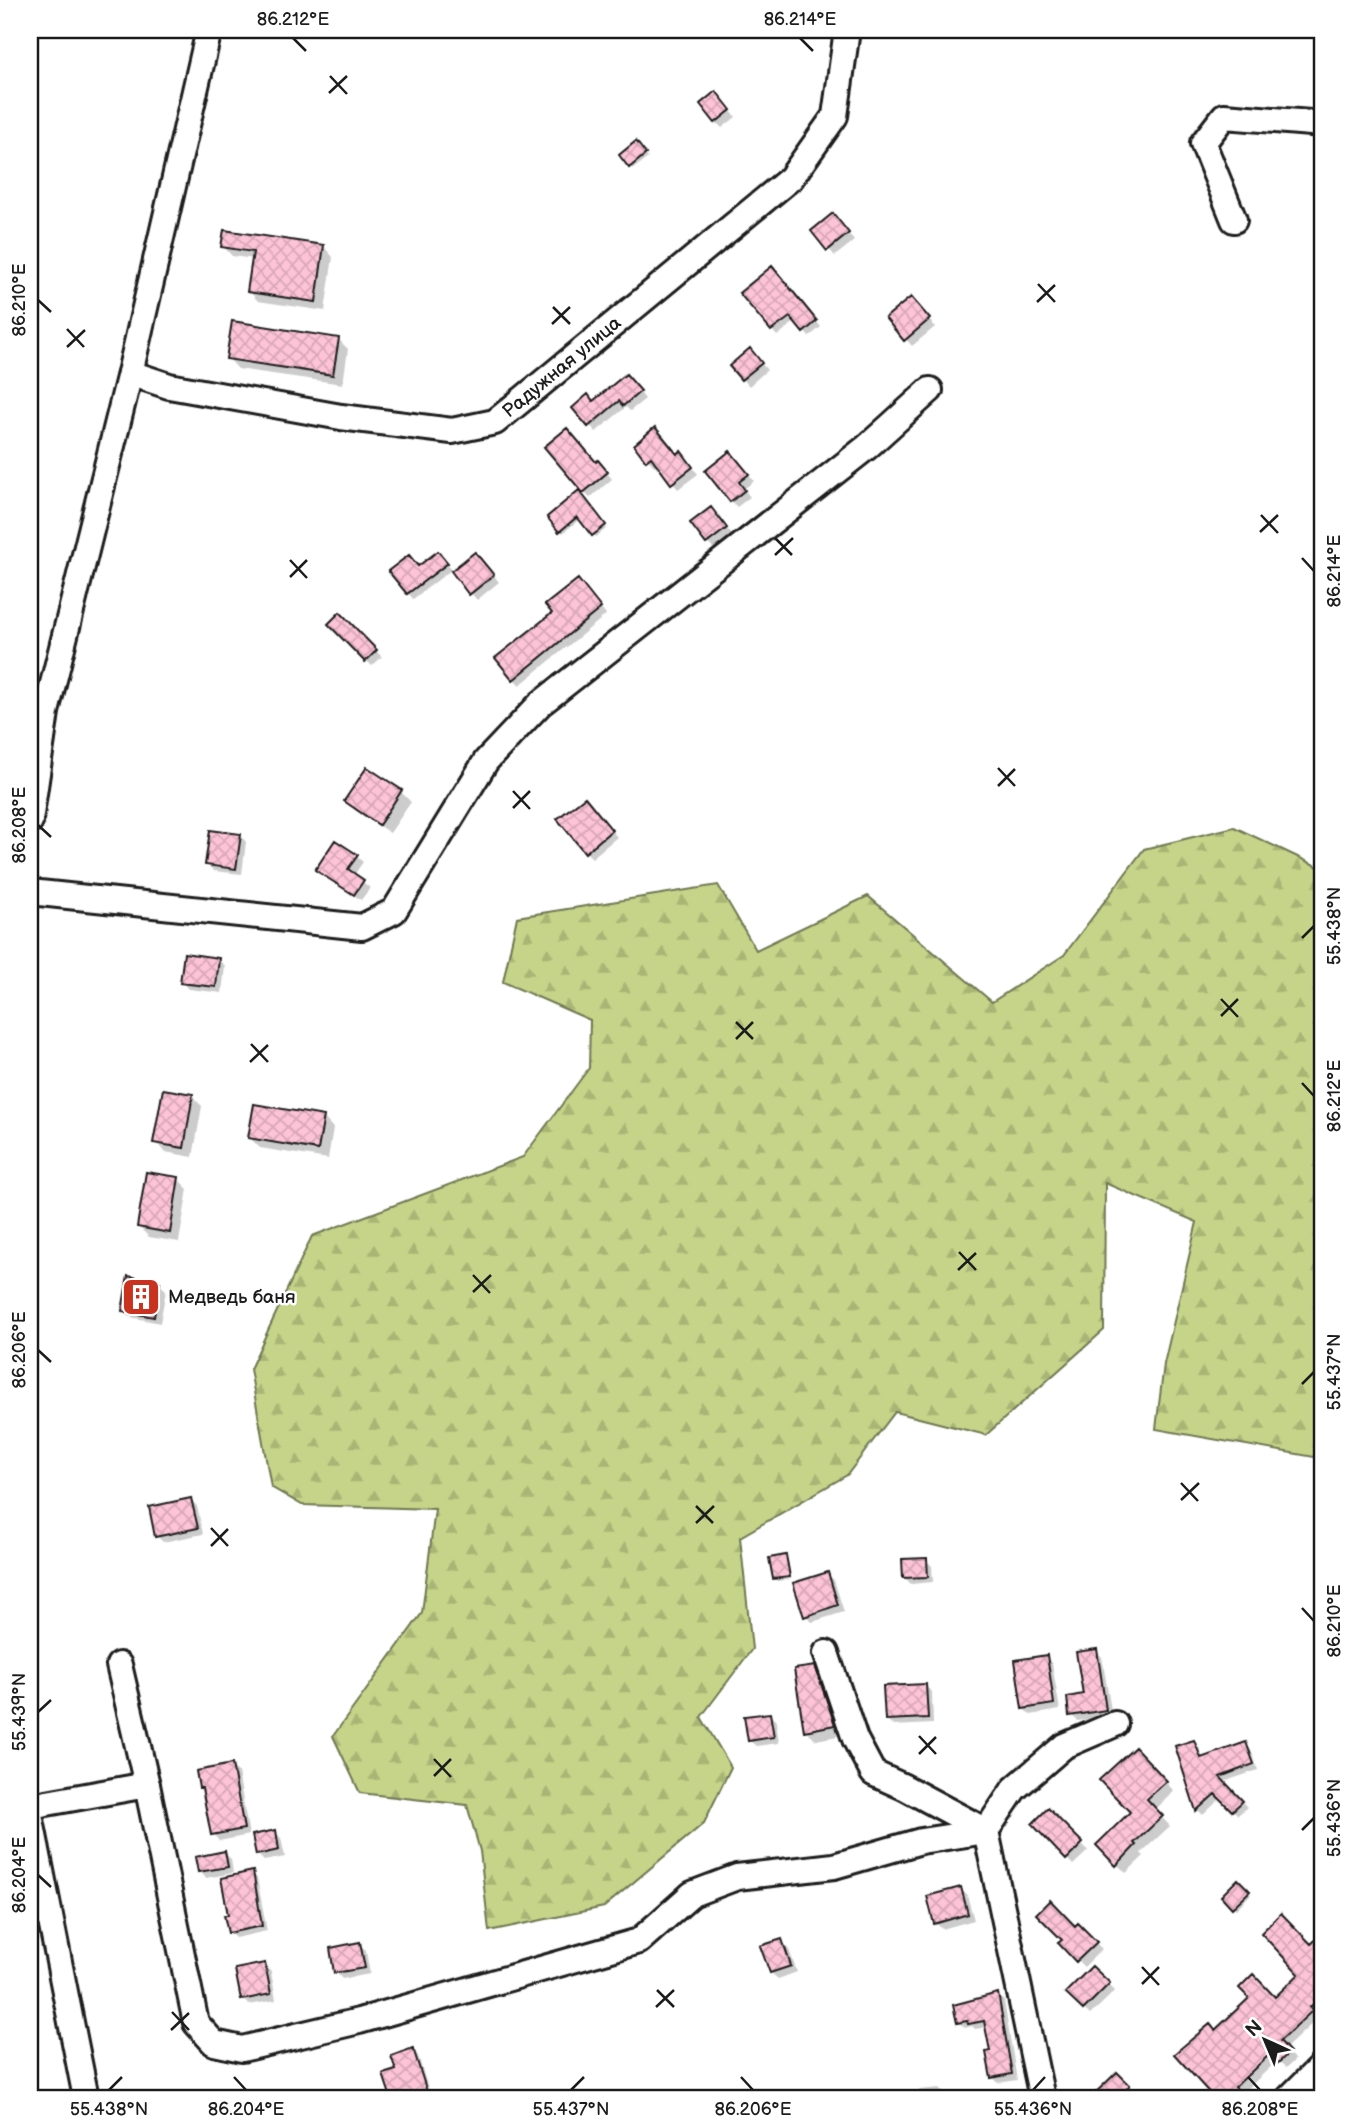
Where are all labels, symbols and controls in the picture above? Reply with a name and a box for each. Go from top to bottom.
text: 86.212°E [257,9,329,30]
text: 86.214°E [764,9,837,30]
text: 86.210°E [9,263,30,337]
street label: Радужная улица [498,311,626,423]
text: 86.214°E [1324,534,1345,607]
text: 86.208°E [9,786,30,863]
text: 55.438°N [1324,887,1345,965]
text: 86.212°E [1324,1060,1345,1132]
building icon: Медведь баня [120,1276,162,1318]
place label: Медведь баня [168,1286,296,1309]
text: 86.206°E [9,1311,30,1389]
text: 55.437°N [1324,1334,1345,1410]
text: 86.210°E [1324,1584,1345,1658]
text: 55.439°N [9,1673,30,1751]
text: 55.436°N [1324,1779,1345,1857]
text: 86.204°E [9,1837,30,1913]
north arrow [1230,2006,1300,2076]
text: N [1241,2016,1267,2042]
text: 55.438°N [70,2099,148,2120]
text: 86.204°E [208,2099,284,2120]
text: 55.437°N [533,2099,609,2120]
text: 86.206°E [714,2099,792,2120]
text: 55.436°N [994,2099,1072,2120]
text: 86.208°E [1222,2099,1299,2120]

